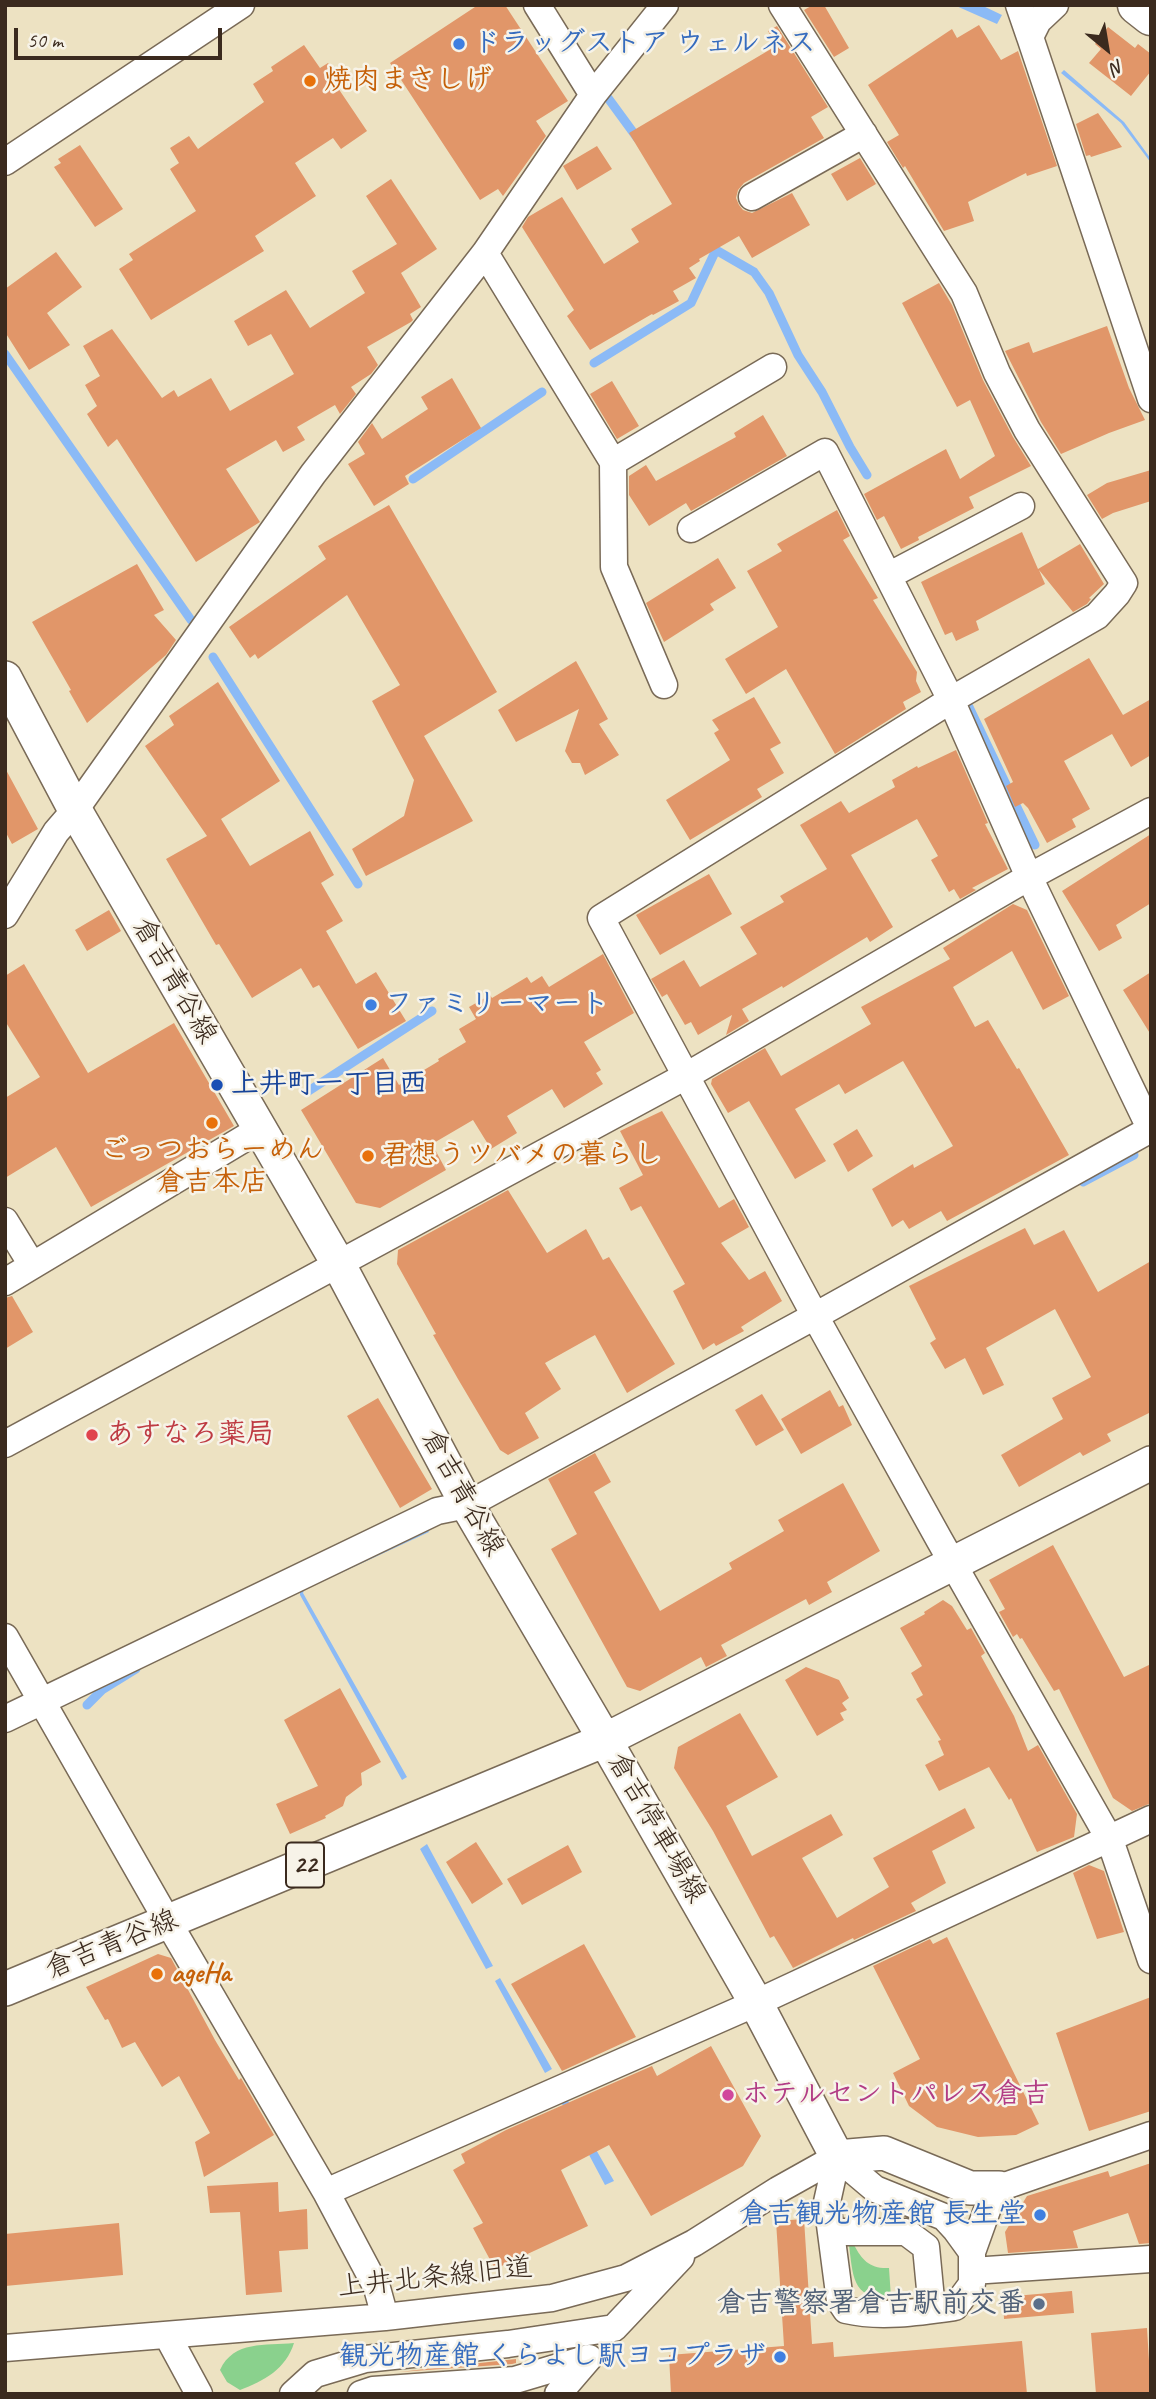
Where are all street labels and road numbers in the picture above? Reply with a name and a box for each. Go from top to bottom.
street label: 倉吉青谷線 [124,912,224,1050]
street label: 倉吉青谷線 [413,1424,511,1562]
street label: 倉吉停車場線 [599,1747,713,1909]
road number: 22 [286,1842,324,1888]
street label: 倉吉青谷線 [41,1903,183,1987]
street label: 上井北条線旧道 [336,2251,534,2305]

